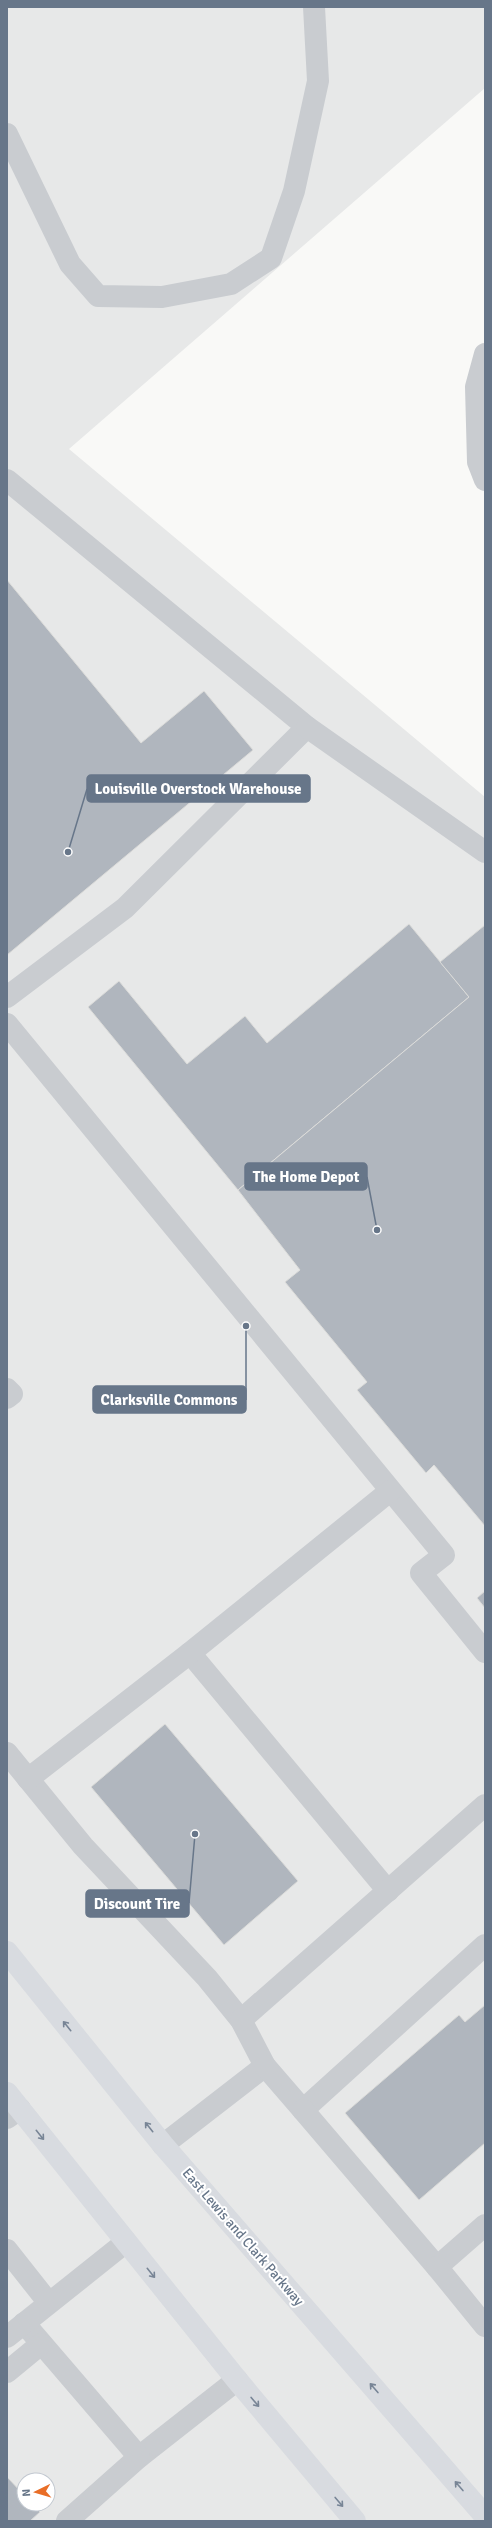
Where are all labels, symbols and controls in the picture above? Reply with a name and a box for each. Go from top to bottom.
callout: Louisville Overstock Warehouse [87,775,310,802]
text: Louisville Overstock Warehouse [95,780,301,798]
callout: The Home Depot [245,1163,367,1190]
text: The Home Depot [253,1168,360,1186]
callout: Clarksville Commons [93,1386,246,1413]
text: Clarksville Commons [101,1391,238,1409]
callout: Discount Tire [86,1890,189,1917]
text: Discount Tire [94,1895,180,1913]
one-way arrow [63,2021,72,2032]
one-way arrow [145,2122,154,2133]
one-way arrow [36,2129,45,2140]
street label: East Lewis and Clark Parkway [179,2165,308,2310]
one-way arrow [146,2267,155,2278]
one-way arrow [370,2383,379,2394]
one-way arrow [251,2397,260,2408]
north arrow [16,2472,56,2512]
one-way arrow [455,2481,464,2492]
text: N [20,2488,33,2497]
one-way arrow [334,2497,343,2507]

